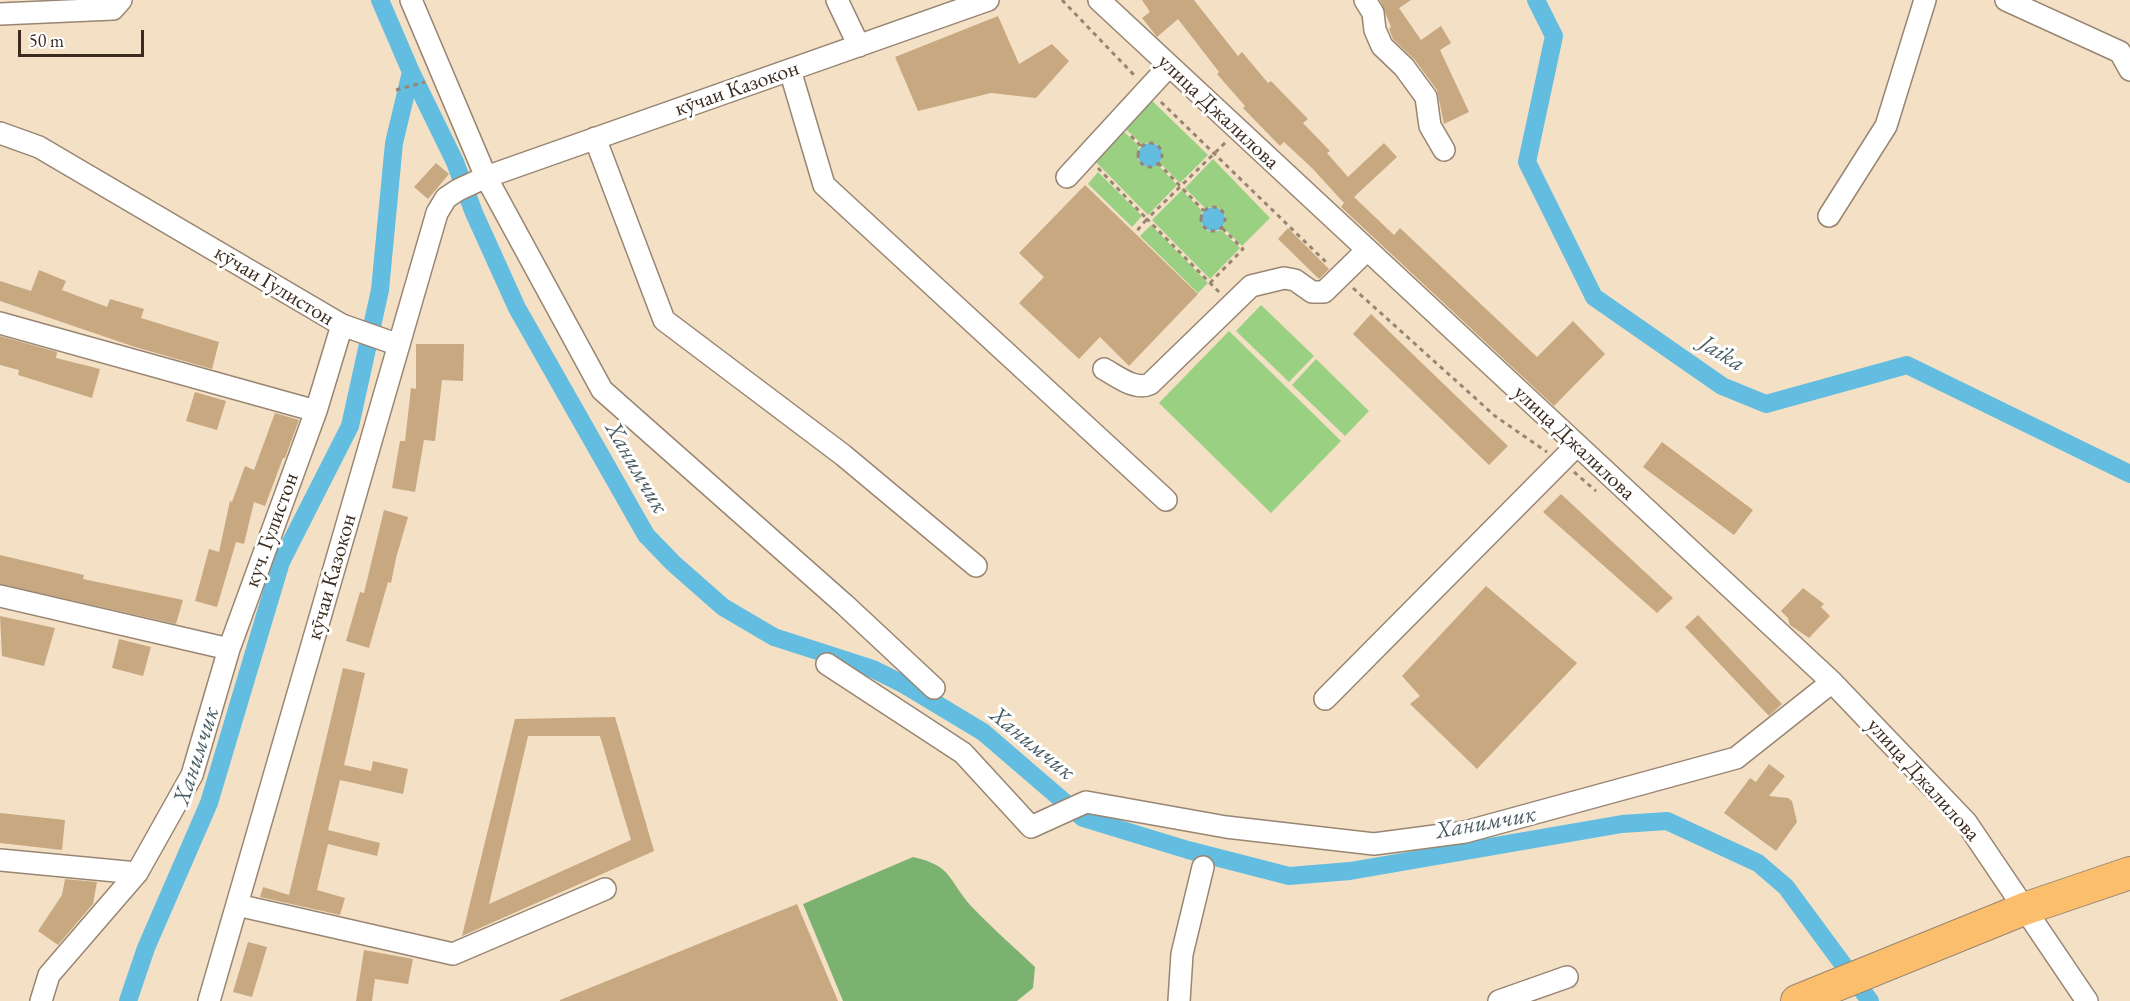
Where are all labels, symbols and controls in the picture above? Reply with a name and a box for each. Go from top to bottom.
scale bar [21,18,147,56]
text: 50 m [29,29,64,52]
street label: улица Джалилова [1152,49,1284,175]
street label: кӯчаи Казокон [671,55,803,123]
street label: кӯчаи Гулистон [209,240,339,332]
water label: Jaika [1694,329,1750,379]
street label: улица Джалилова [1508,380,1640,506]
water label: Ханимчик [598,417,674,519]
street label: куч. Гулистон [239,469,305,591]
street label: кӯчаи Казокон [301,511,363,643]
water label: Ханимчик [984,701,1080,787]
water label: Ханимчик [168,703,226,809]
street label: улица Джалилова [1861,713,1985,847]
water label: Ханимчик [1434,800,1538,846]

